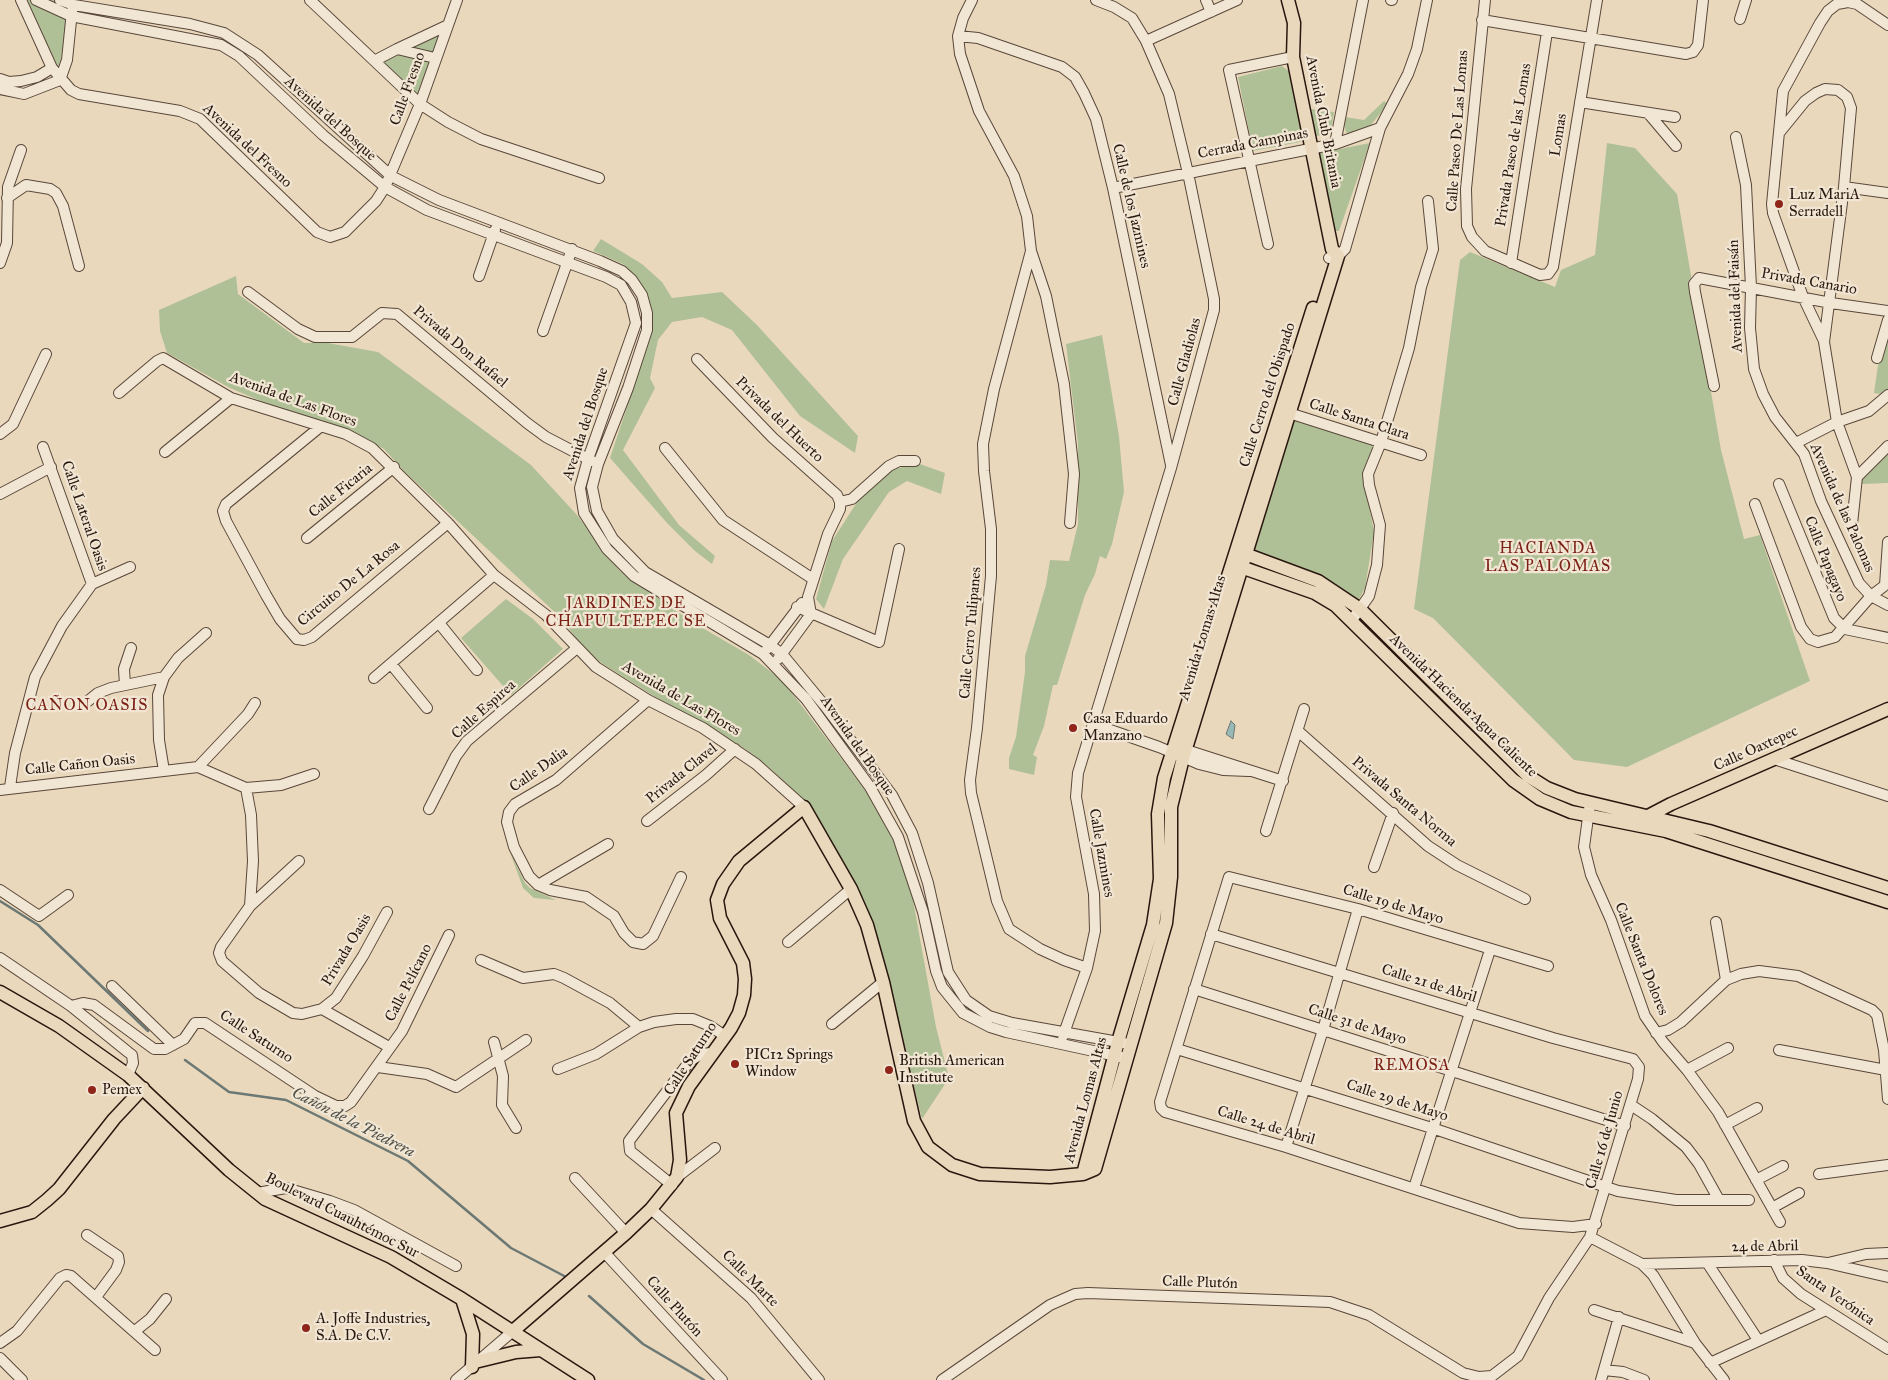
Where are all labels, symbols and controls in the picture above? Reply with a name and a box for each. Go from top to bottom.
street label: Calle Fresno [386,50,430,128]
street label: Calle Paseo De Las Lomas [1443,50,1473,212]
street label: Avenida Club Britania [1301,54,1345,190]
street label: Privada Paseo de las Lomas [1492,62,1536,228]
street label: Avenida del Bosque [280,73,380,165]
street label: Avenida del Fresno [199,100,295,192]
street label: Lomas [1547,112,1571,158]
street label: Cerrada Campinas [1196,124,1310,164]
street label: Calle de los Jazmines [1108,142,1154,270]
place label: Luz MariA Serradell [1789,186,1860,221]
marker: Luz MariA Serradell [1773,198,1785,210]
street label: Avenida del Faisán [1725,239,1747,353]
street label: Privada Canario [1760,265,1858,299]
street label: Privada Don Rafael [409,302,511,392]
street label: Calle Gladiolas [1165,316,1205,408]
street label: Calle Cerro del Obispado [1236,320,1300,470]
street label: Avenida del Bosque [559,365,613,483]
street label: Avenida de Las Flores [227,369,359,431]
street label: Privada del Huerto [731,373,827,467]
street label: Calle Santa Clara [1306,395,1412,445]
street label: Avenida de las Palomas [1806,441,1878,575]
street label: Calle Lateral Oasis [57,459,111,573]
street label: Calle Ficaria [306,460,376,522]
street label: Calle Papagayo [1800,514,1850,604]
street label: Circuito De La Rosa [294,537,404,631]
district label: HACIANDA LAS PALOMAS [1483,539,1613,577]
street label: Calle Cerro Tulipanes [956,566,986,700]
street label: Avenida Lomas Altas [1175,573,1231,703]
district label: JARDINES DE CHAPULTEPEC SE [544,594,708,632]
street label: Avenida Hacienda Agua Caliente [1385,631,1541,781]
street label: Avenida de Las Flores [619,658,743,740]
street label: Calle Espirea [448,677,520,743]
street label: Avenida del Bosque [816,693,898,799]
district label: CAÑON OASIS [24,696,150,716]
place label: Casa Eduardo Manzano [1083,710,1168,745]
marker: Casa Eduardo Manzano [1067,722,1079,734]
street label: Calle Oaxtepec [1711,722,1801,776]
street label: Privada Clavel [643,740,721,808]
street label: Calle Dalia [506,743,572,797]
street label: Calle Cañon Oasis [24,750,136,780]
street label: Privada Santa Norma [1348,753,1460,851]
street label: Calle Jazmines [1084,807,1118,899]
street label: Calle 19 de Mayo [1340,881,1446,929]
street label: Calle Santa Dolores [1610,900,1672,1018]
street label: Privada Oasis [318,910,376,990]
street label: Calle Pelícano [382,941,436,1025]
street label: Calle 21 de Abril [1379,961,1479,1007]
street label: Calle 31 de Mayo [1306,1001,1408,1049]
street label: Calle Saturno [216,1007,296,1067]
street label: Calle Saturno [661,1019,721,1099]
street label: Avenida Lomas Altas [1061,1035,1111,1165]
place label: PIC12 Springs Window [745,1046,833,1081]
place label: British American Institute [899,1052,1004,1087]
district label: REMOSA [1373,1056,1451,1076]
marker: PIC12 Springs Window [729,1058,741,1070]
marker: British American Institute [883,1064,895,1076]
street label: Calle 29 de Mayo [1344,1076,1450,1126]
place label: Pemex [102,1081,142,1099]
marker: Pemex [86,1084,98,1096]
water label: Cañón de la Piedrera [288,1084,418,1162]
street label: Calle 16 de Junio [1582,1089,1628,1191]
street label: Calle 24 de Abril [1215,1103,1317,1149]
street label: Boulevard Cuauhtémoc Sur [262,1169,422,1263]
street label: 24 de Abril [1731,1237,1799,1257]
street label: Calle Marte [718,1247,782,1311]
street label: Santa Verónica [1792,1262,1878,1330]
street label: Calle Plutón [642,1273,706,1341]
street label: Calle Plutón [1162,1273,1238,1293]
place label: A. Joffe Industries, S.A. De C.V. [316,1310,430,1345]
marker: A. Joffe Industries, S.A. De C.V. [300,1322,312,1334]

